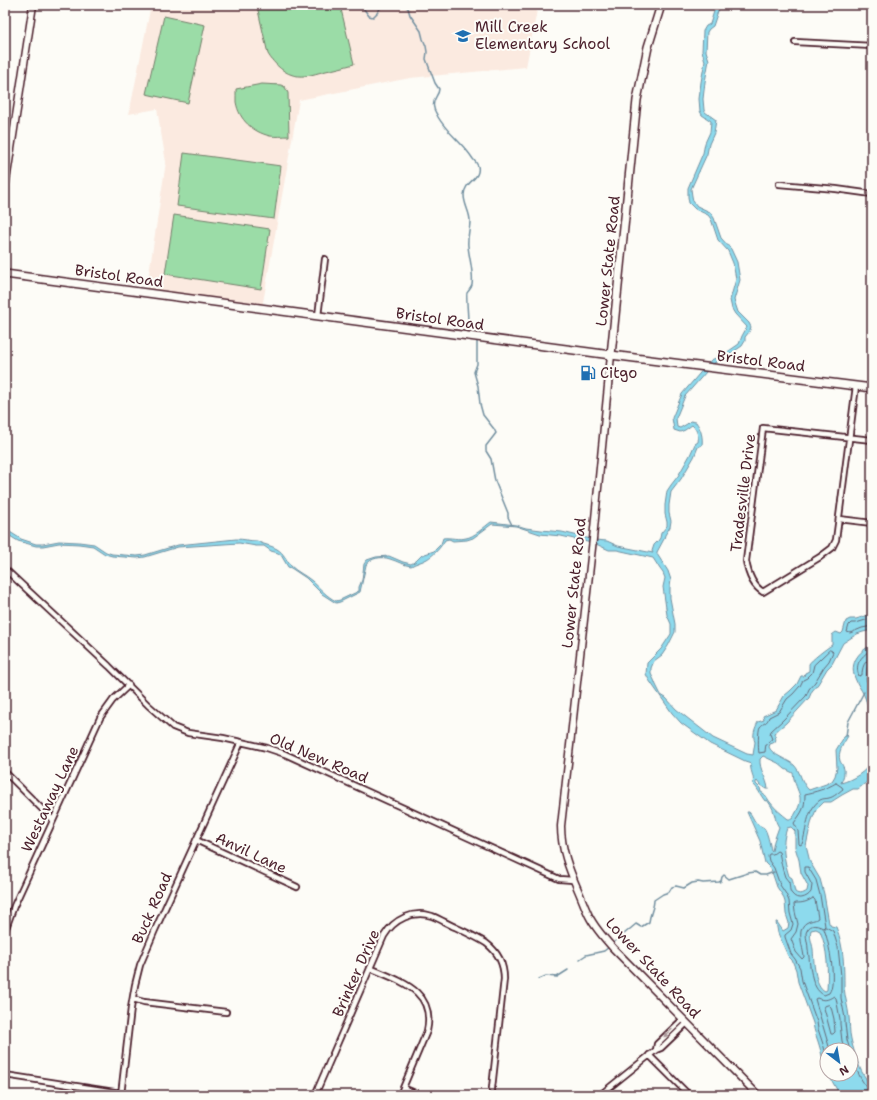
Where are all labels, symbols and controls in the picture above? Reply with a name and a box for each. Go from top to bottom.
place label: Mill Creek Elementary School [475,17,611,54]
school or university icon: Mill Creek Elementary School [454,27,472,45]
street label: Lower State Road [591,194,625,327]
street label: Bristol Road [74,260,165,292]
street label: Bristol Road [395,303,486,335]
street label: Bristol Road [716,346,807,376]
place label: Citgo [600,363,637,383]
fuel station icon: Citgo [579,364,597,382]
street label: Tradesville Drive [726,433,760,553]
street label: Lower State Road [557,516,591,649]
street label: Old New Road [267,728,372,788]
street label: Westaway Lane [17,743,83,855]
street label: Anvil Lane [212,828,290,878]
street label: Buck Road [127,869,177,947]
street label: Lower State Road [601,913,705,1023]
street label: Brinker Drive [328,926,384,1020]
one-way arrow [663,1029,673,1038]
north arrow [819,1042,859,1082]
text: N [836,1061,851,1079]

